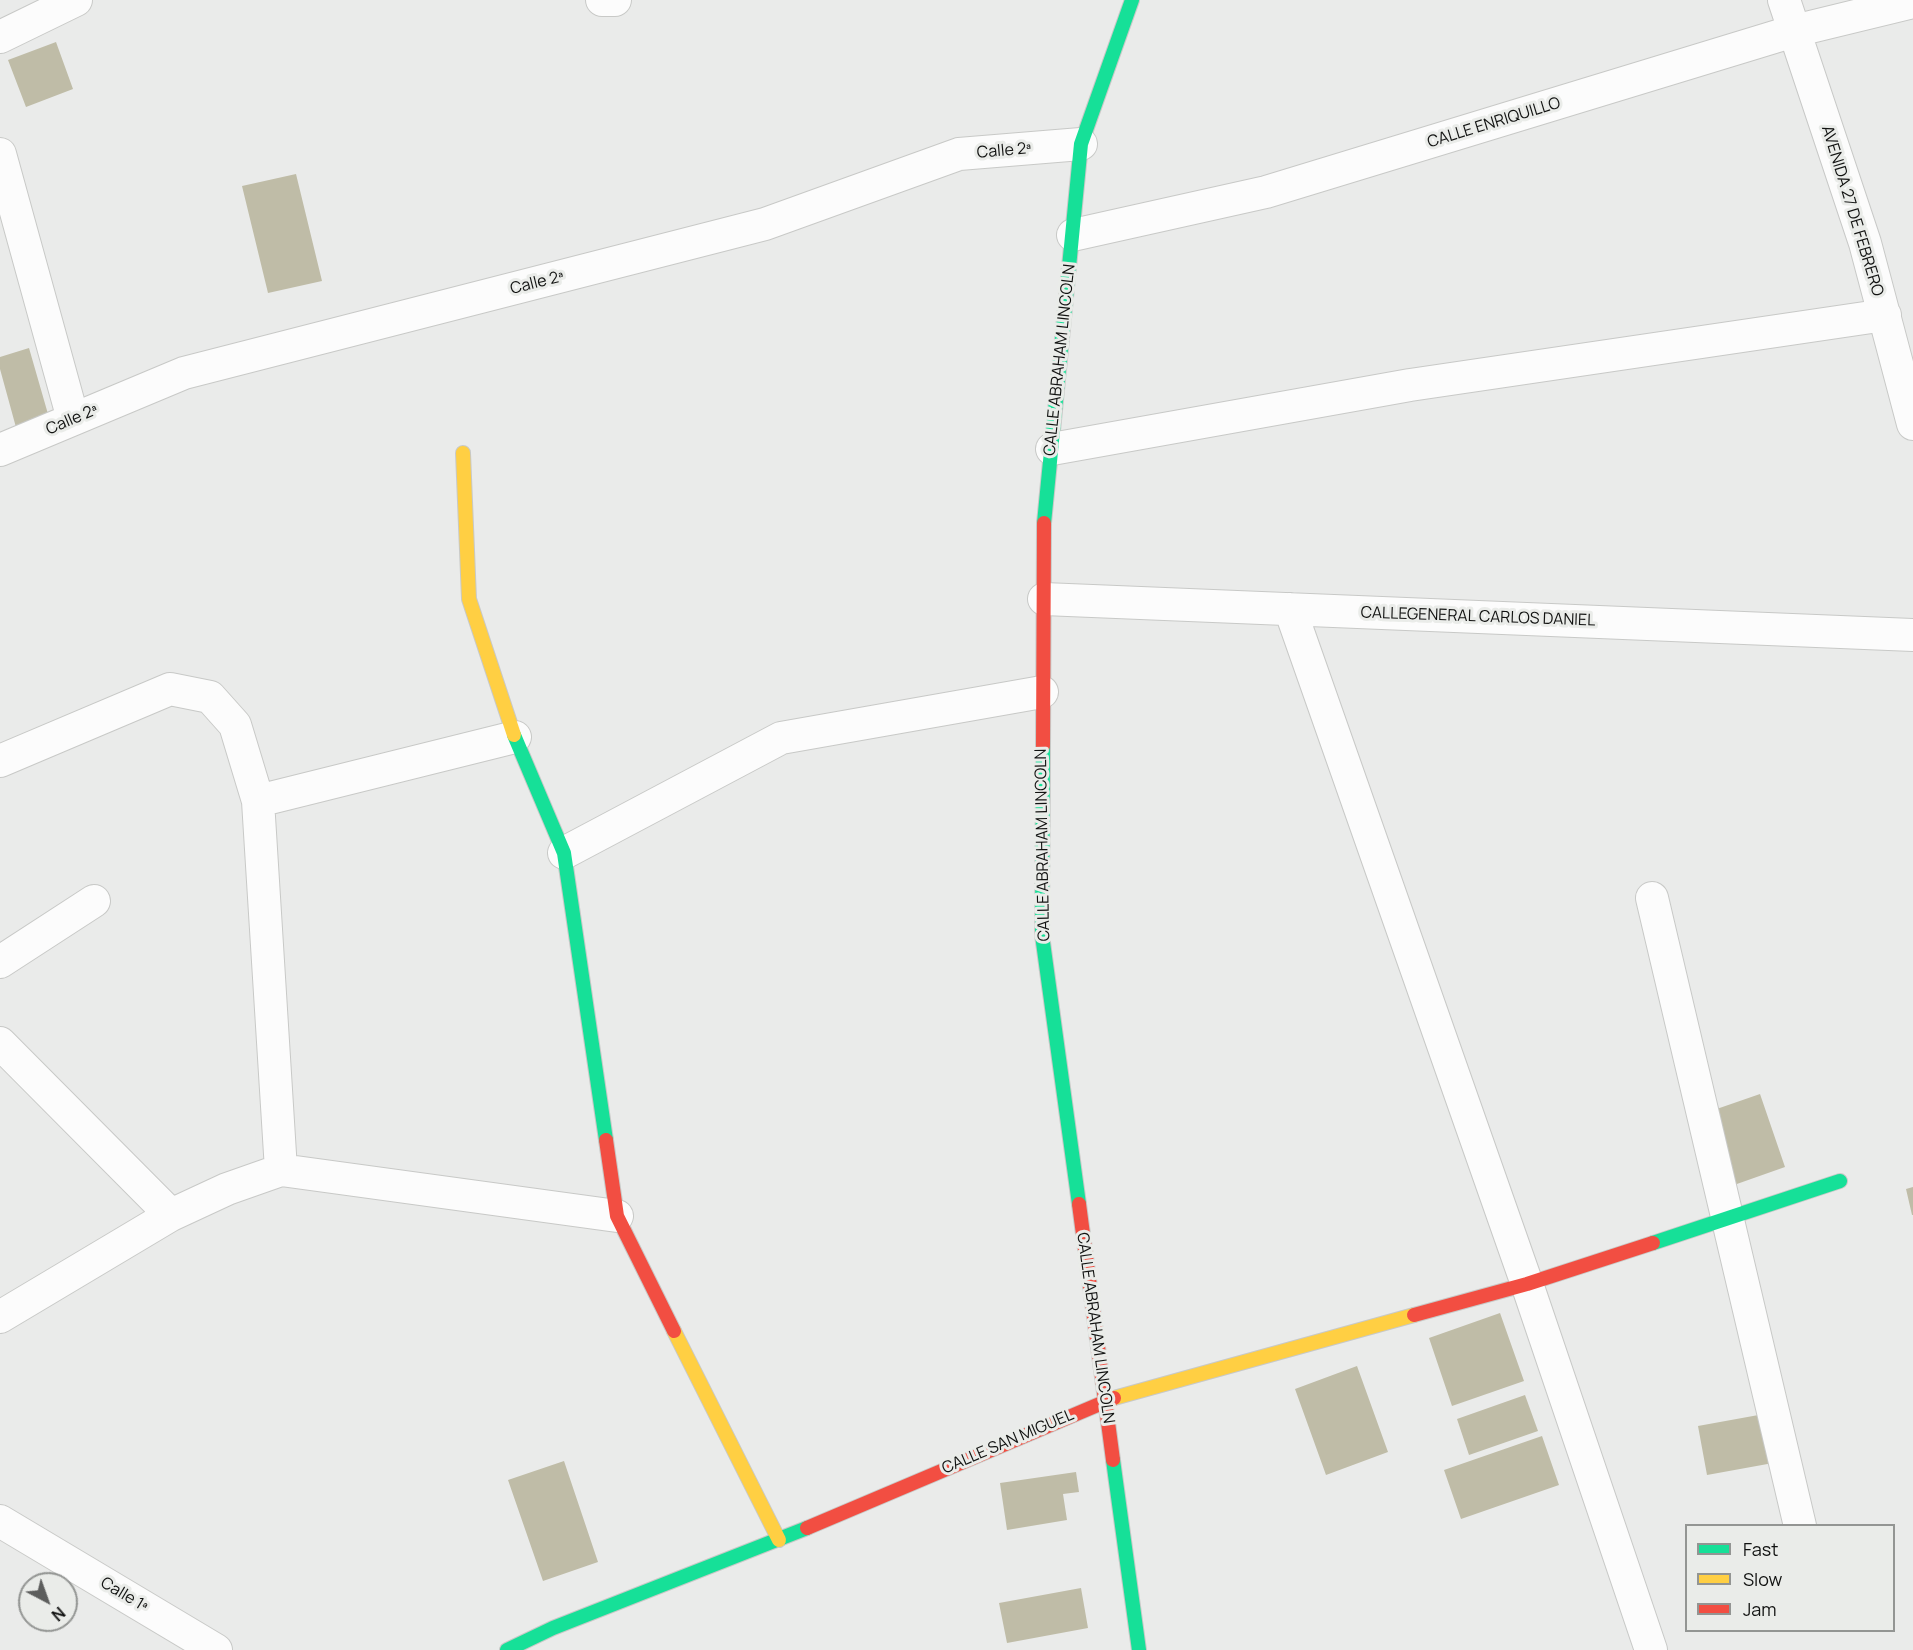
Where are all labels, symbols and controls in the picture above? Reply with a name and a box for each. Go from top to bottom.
street label: CALLE ENRIQUILLO [1425,94,1563,152]
street label: AVENIDA 27 DE FEBRERO [1817,123,1887,299]
street label: Calle 2ª [976,139,1032,163]
street label: CALLE ABRAHAM LINCOLN [1040,263,1080,457]
street label: Calle 2ª [508,267,566,299]
street label: Calle 2ª [43,401,101,439]
street label: CALLEGENERAL CARLOS DANIEL [1360,603,1596,631]
street label: CALLE ABRAHAM LINCOLN [1032,748,1054,942]
street label: CALLE ABRAHAM LINCOLN [1072,1231,1118,1425]
street label: CALLE SAN MIGUEL [939,1406,1077,1478]
legend [1685,1524,1895,1632]
text: Fast [1743,1537,1778,1561]
text: Slow [1743,1567,1782,1591]
north arrow [18,1572,78,1632]
street label: Calle 1ª [97,1573,151,1617]
text: Jam [1743,1597,1777,1621]
text: N [47,1602,70,1626]

